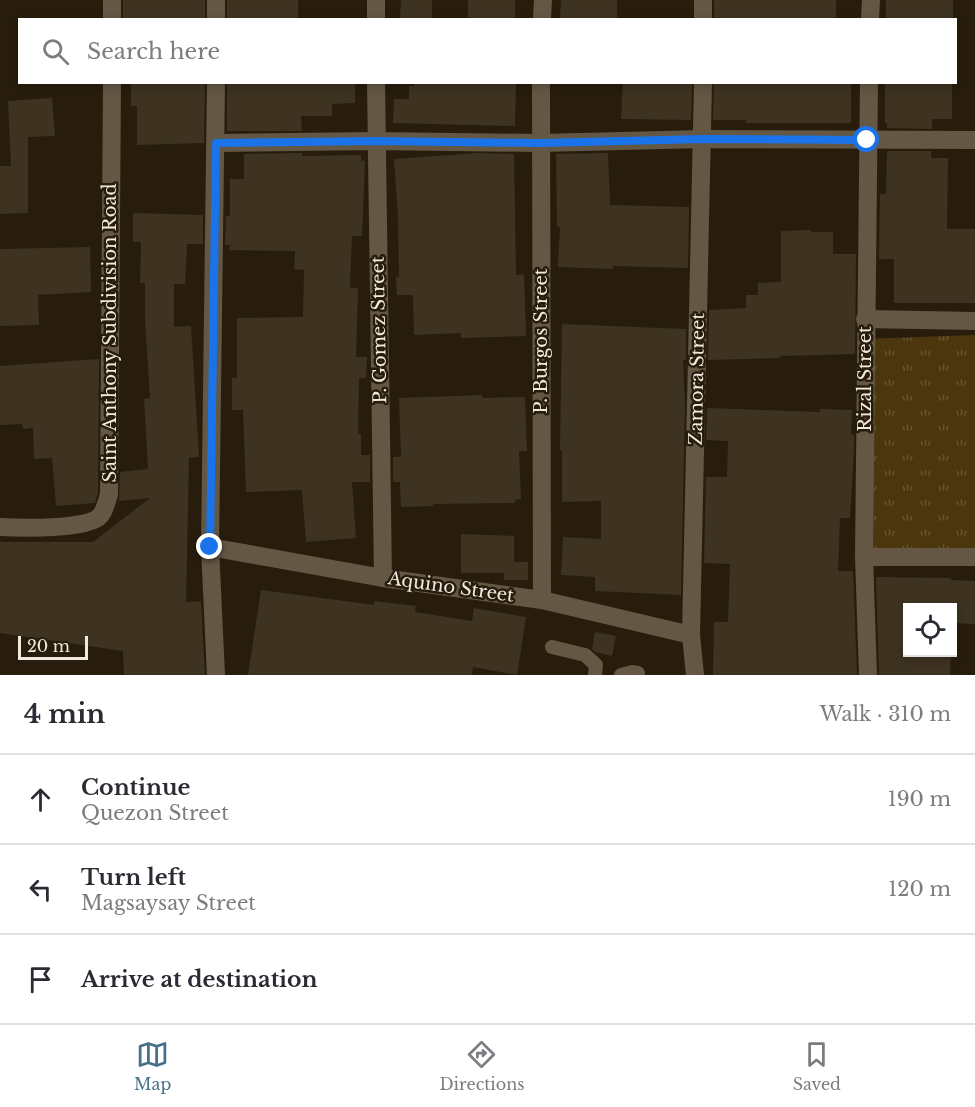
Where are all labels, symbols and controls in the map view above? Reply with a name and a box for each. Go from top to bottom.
search box [18,18,957,84]
icon: search [39,35,72,68]
text: Search here [87,38,220,65]
route start [853,126,879,152]
street label: Saint Anthony Subdivision Road [99,183,121,483]
street label: P. Gomez Street [367,256,391,404]
street label: P. Burgos Street [530,268,552,414]
street label: Zamora Street [685,312,709,445]
street label: Rizal Street [854,326,876,432]
route end [196,533,222,559]
street label: Aquino Street [386,567,516,607]
map controls [903,603,957,657]
button: locate [903,603,957,657]
scale bar [18,633,88,660]
text: 20 m [27,636,70,656]
text: 4 min [24,698,105,730]
text: Walk · 310 m [820,702,951,726]
text: Continue [81,774,190,801]
icon: ahead [24,783,57,816]
text: 190 m [888,787,951,811]
text: Quezon Street [81,801,229,825]
text: Turn left [81,864,186,891]
icon: left [24,873,57,906]
text: 120 m [888,877,951,901]
text: Magsaysay Street [81,891,256,915]
icon: arrive [24,963,57,996]
text: Arrive at destination [81,966,318,993]
tab: Map [134,1038,171,1094]
tab: Directions [439,1038,524,1094]
tab: Saved [793,1038,841,1094]

